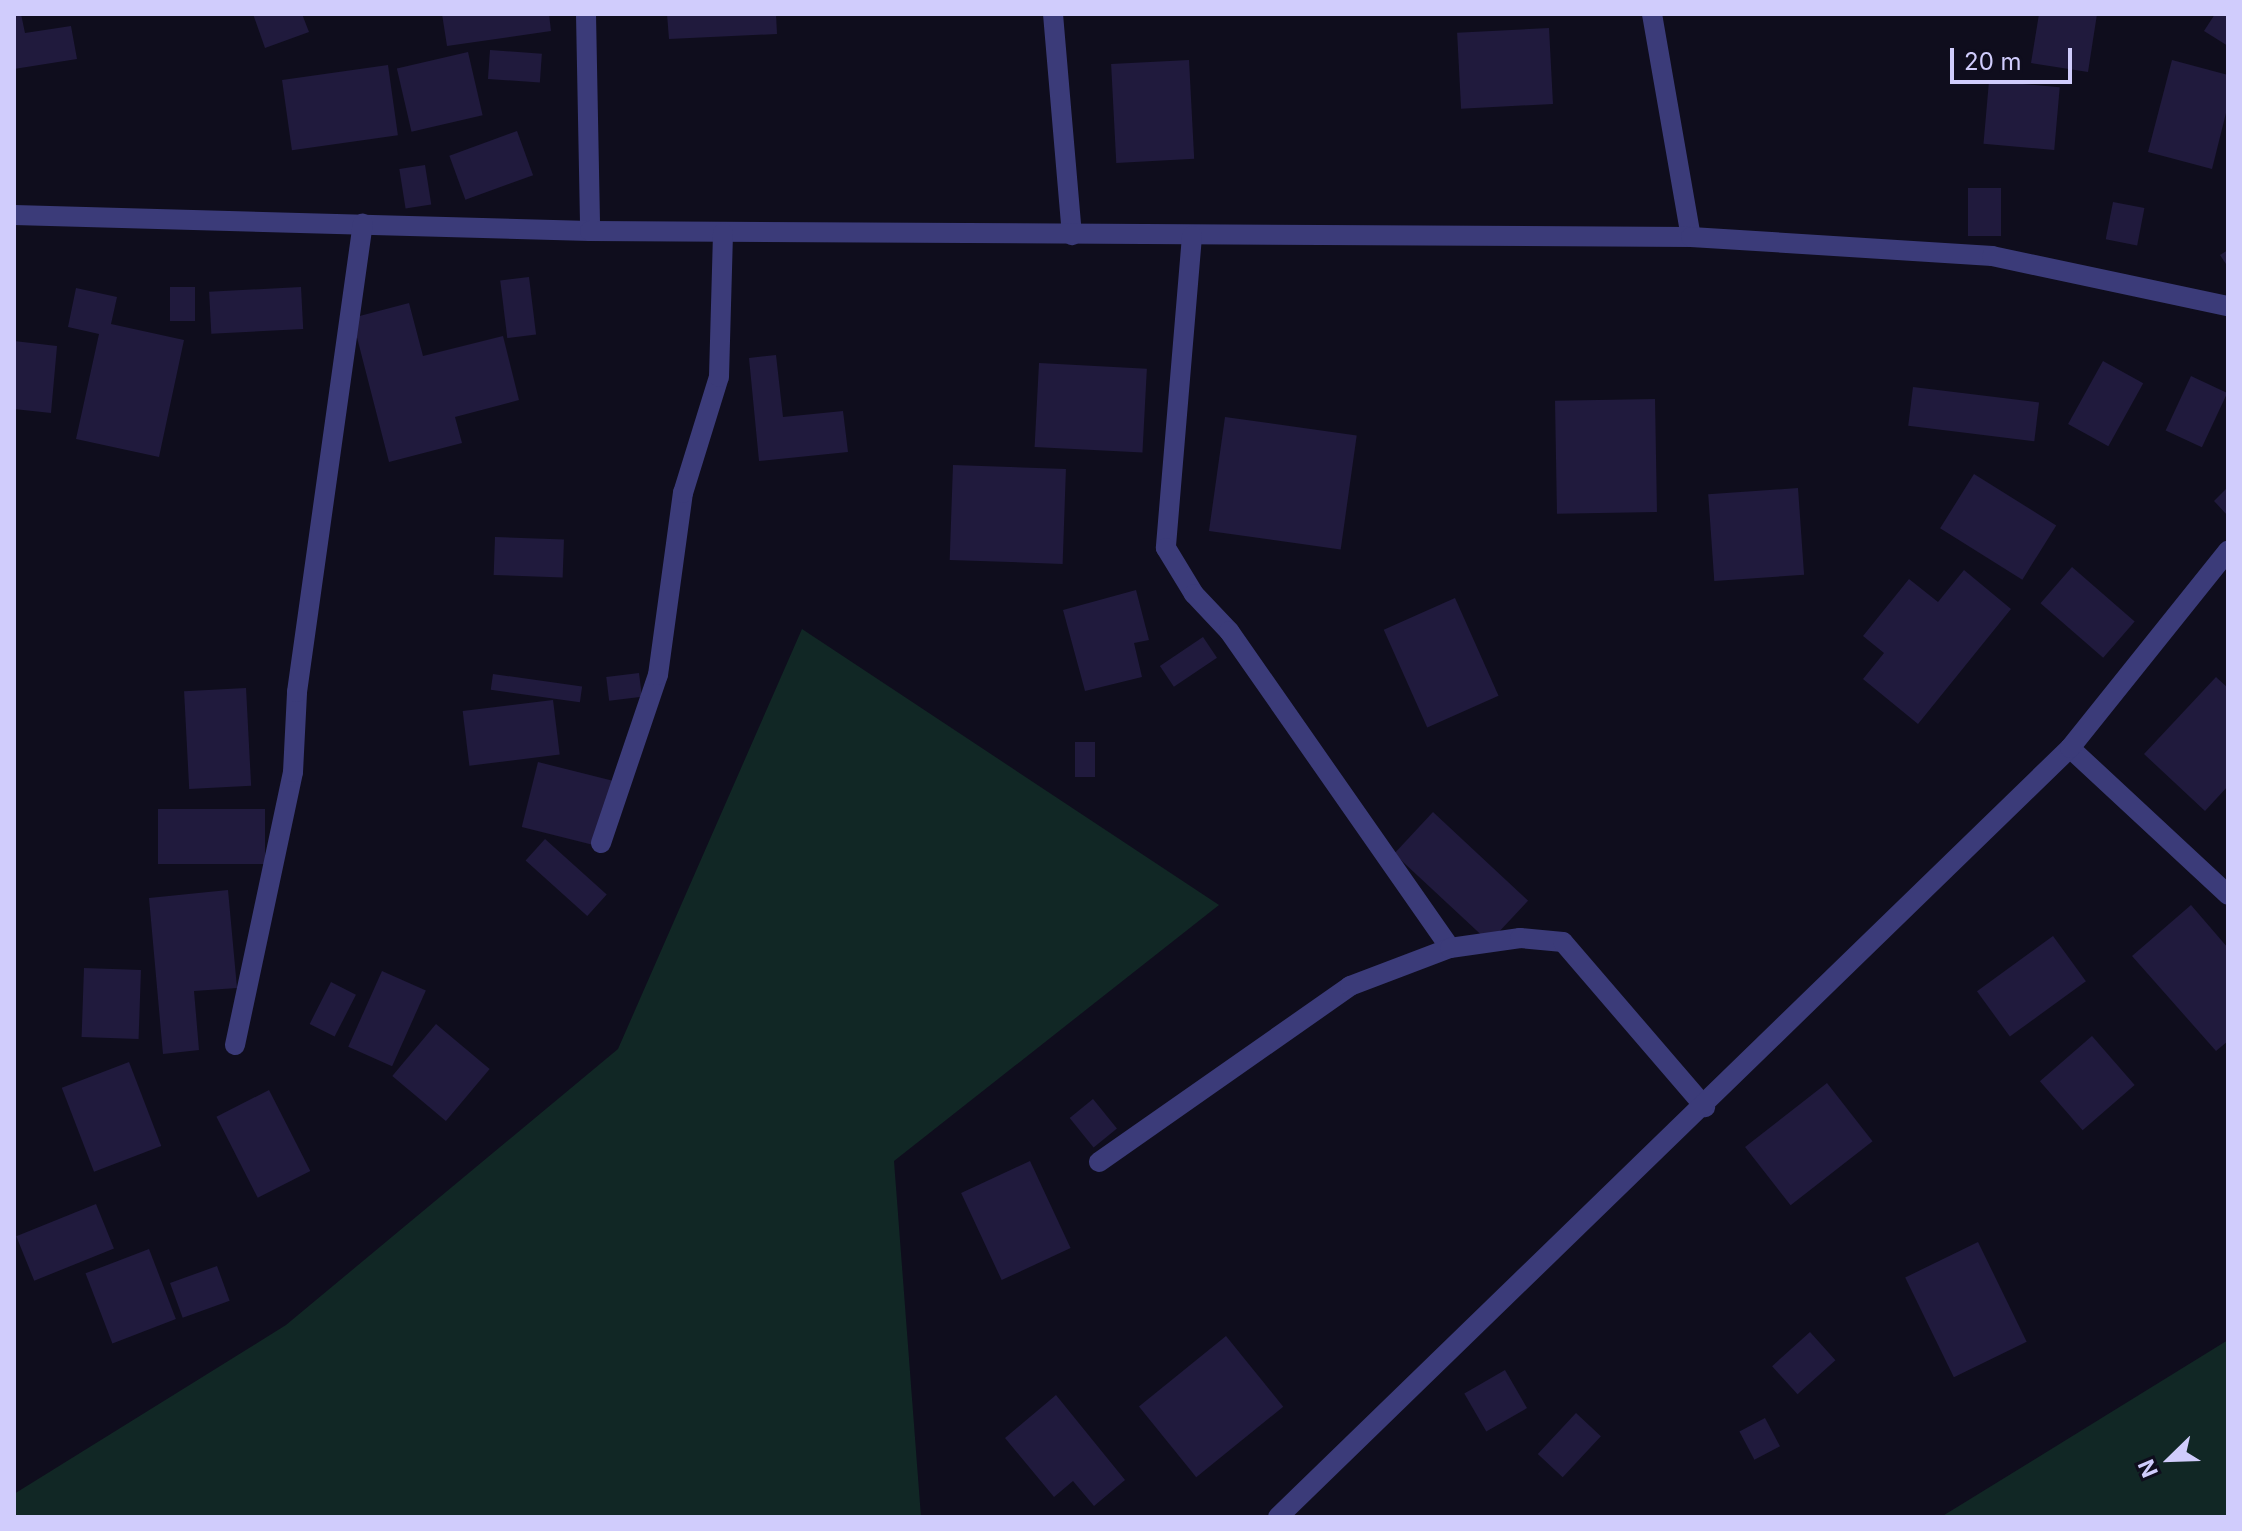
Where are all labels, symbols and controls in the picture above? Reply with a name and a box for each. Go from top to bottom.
scale bar [1954,32,2076,82]
text: 20 m [1964,47,2022,76]
north arrow [2130,1419,2210,1499]
text: N [2133,1456,2163,1481]

